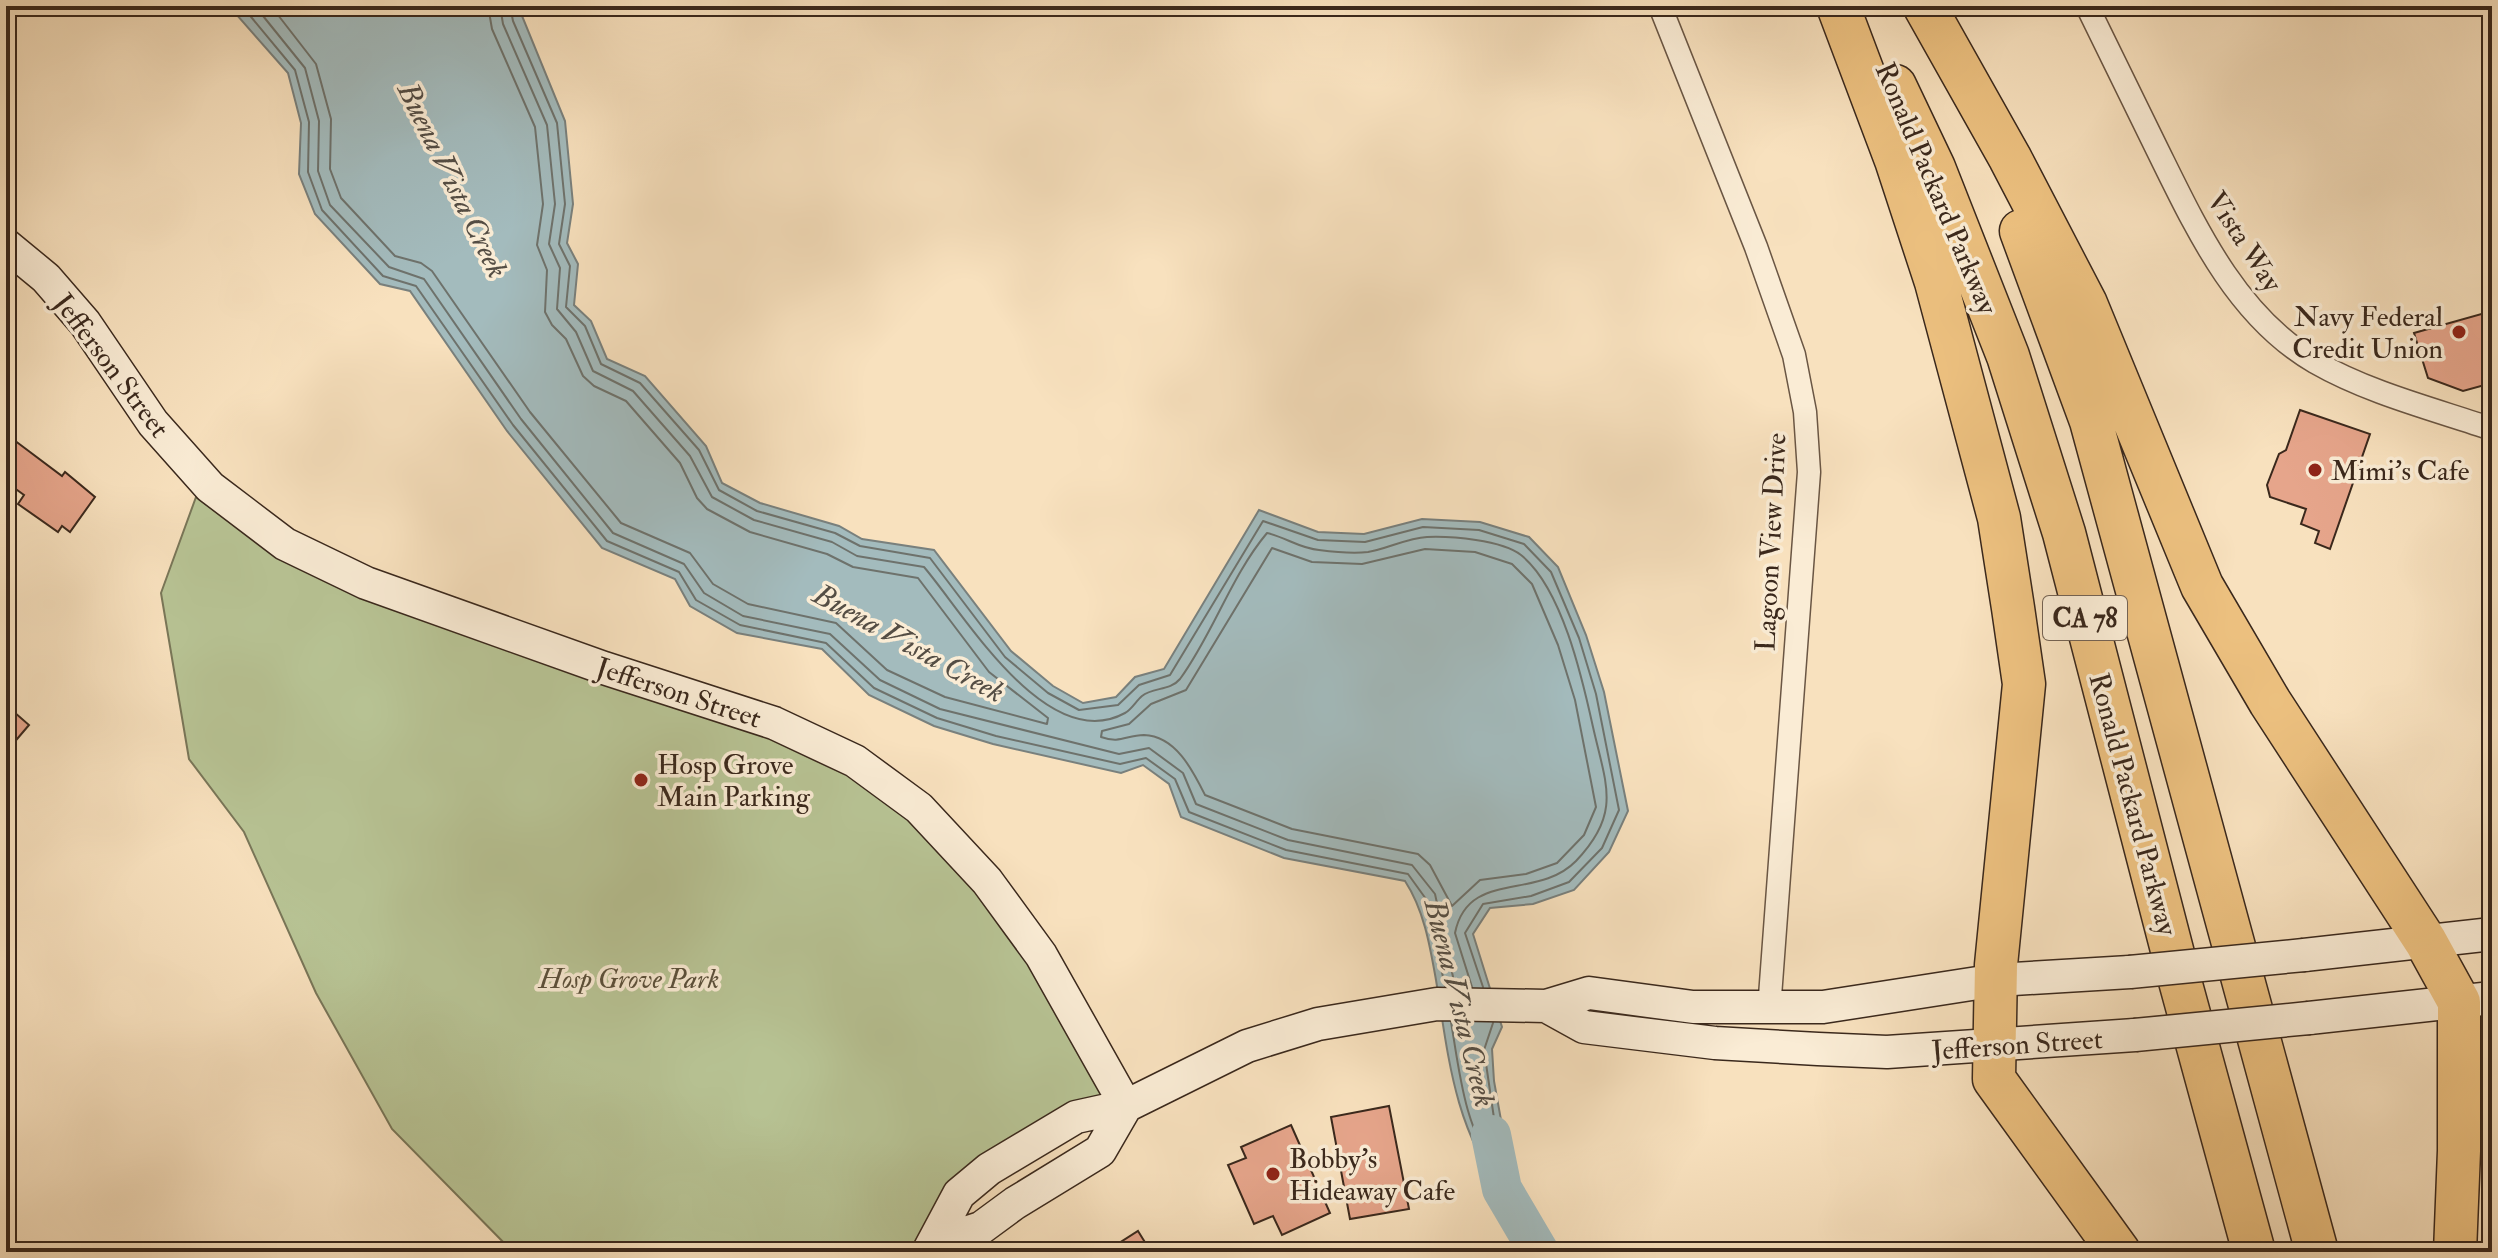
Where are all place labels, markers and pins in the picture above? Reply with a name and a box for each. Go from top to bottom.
place label: Navy Federal Credit Union [2292,300,2443,367]
marker: Navy Federal Credit Union [2450,323,2468,341]
place label: Mimi's Cafe [2331,454,2470,489]
marker: Mimi's Cafe [2306,461,2324,479]
place label: Hosp Grove Main Parking [657,748,811,815]
marker: Hosp Grove Main Parking [632,771,650,789]
place label: Bobby's Hideaway Cafe [1289,1142,1455,1209]
marker: Bobby's Hideaway Cafe [1264,1165,1282,1183]

